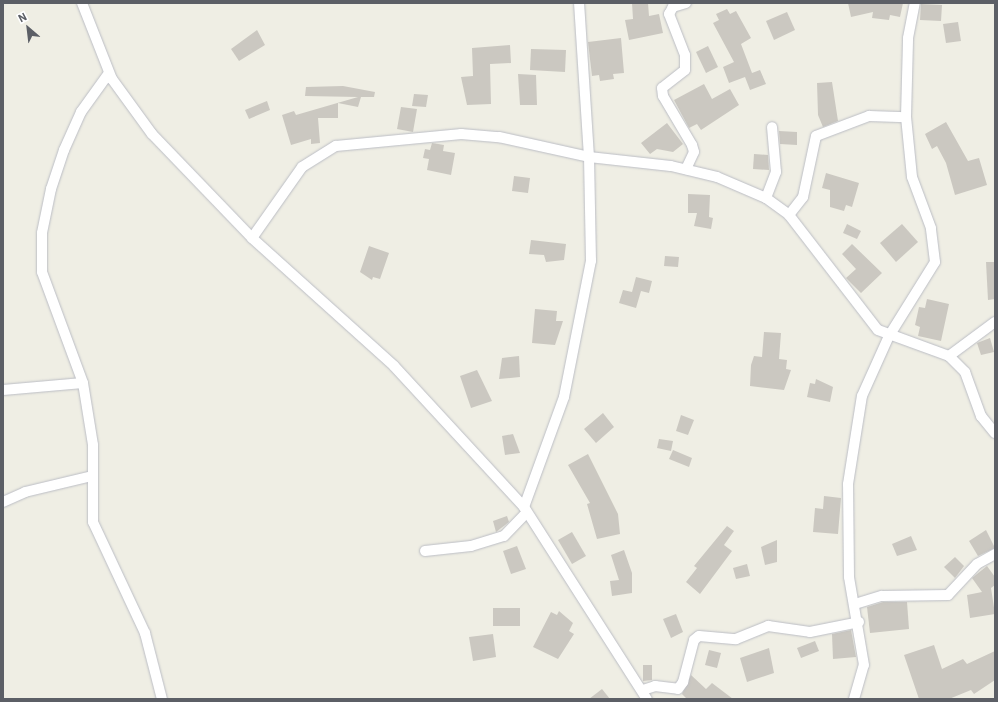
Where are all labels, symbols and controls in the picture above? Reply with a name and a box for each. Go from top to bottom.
north arrow [8,8,48,48]
text: N [16,9,29,25]

